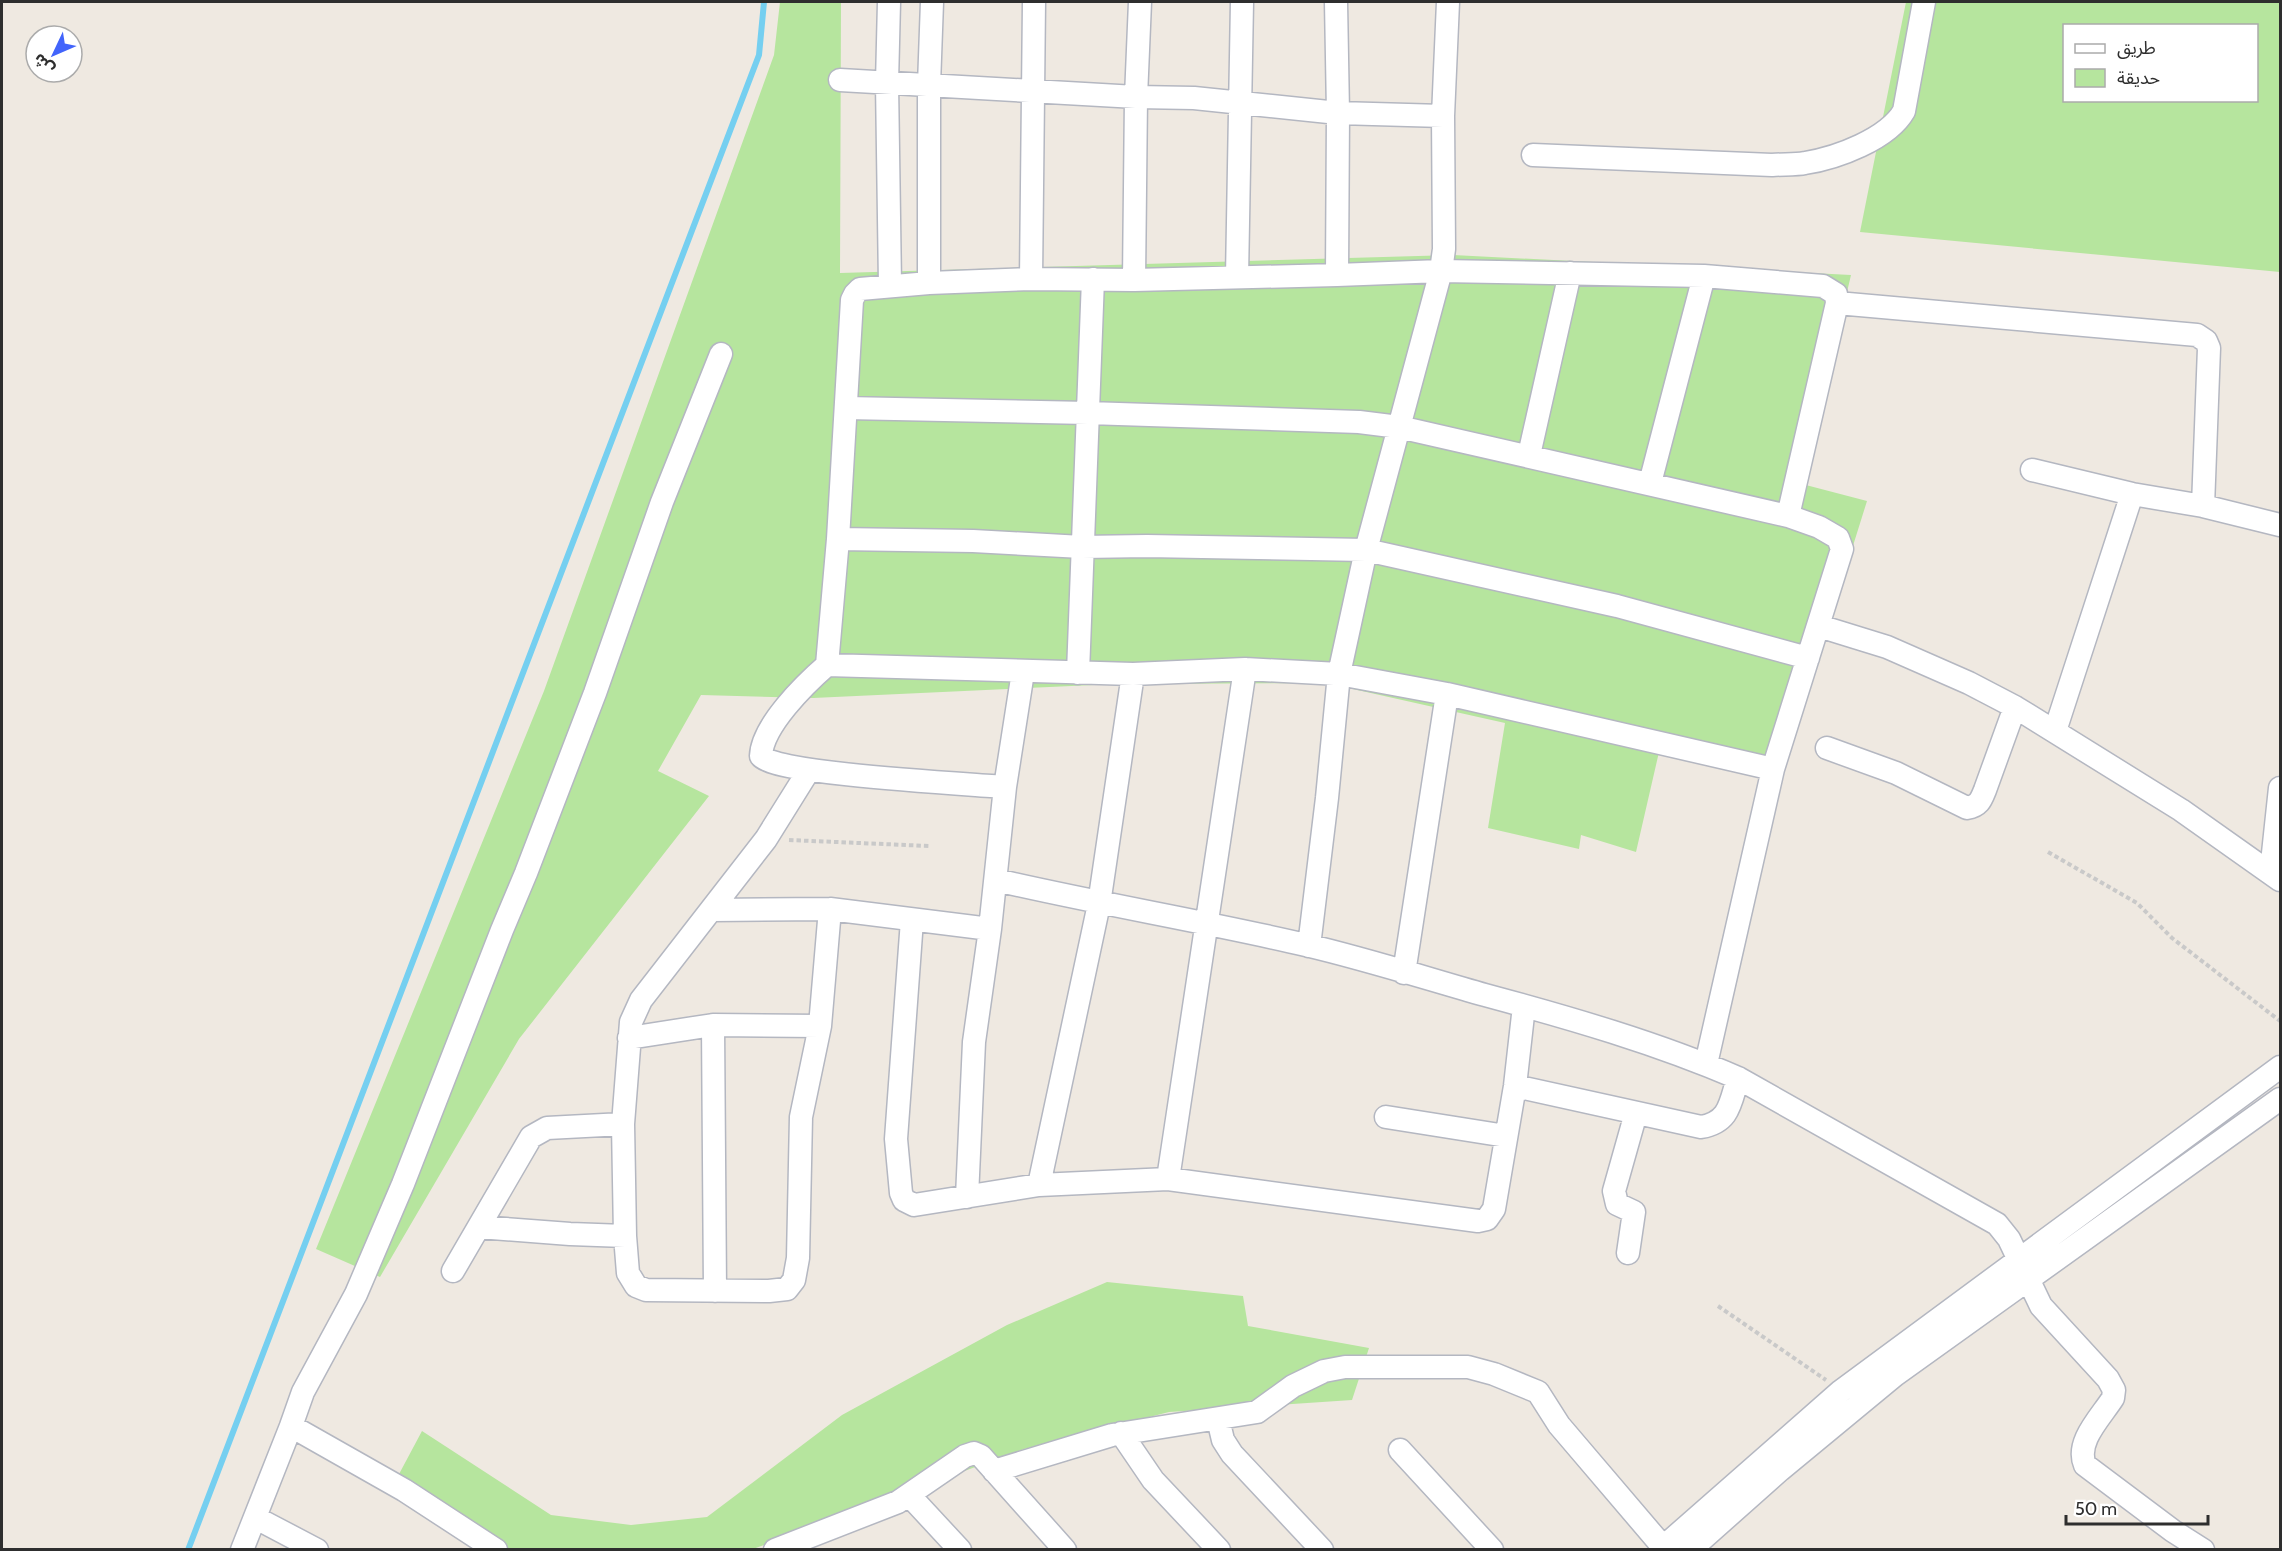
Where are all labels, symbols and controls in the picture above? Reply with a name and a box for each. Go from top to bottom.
north arrow [24,24,84,84]
legend [2063,24,2258,102]
text: طريق [2117,37,2156,59]
text: ش [29,50,58,79]
text: حديقة [2117,67,2160,89]
scale bar [2066,1488,2208,1526]
text: 50 m [2075,1498,2117,1520]

